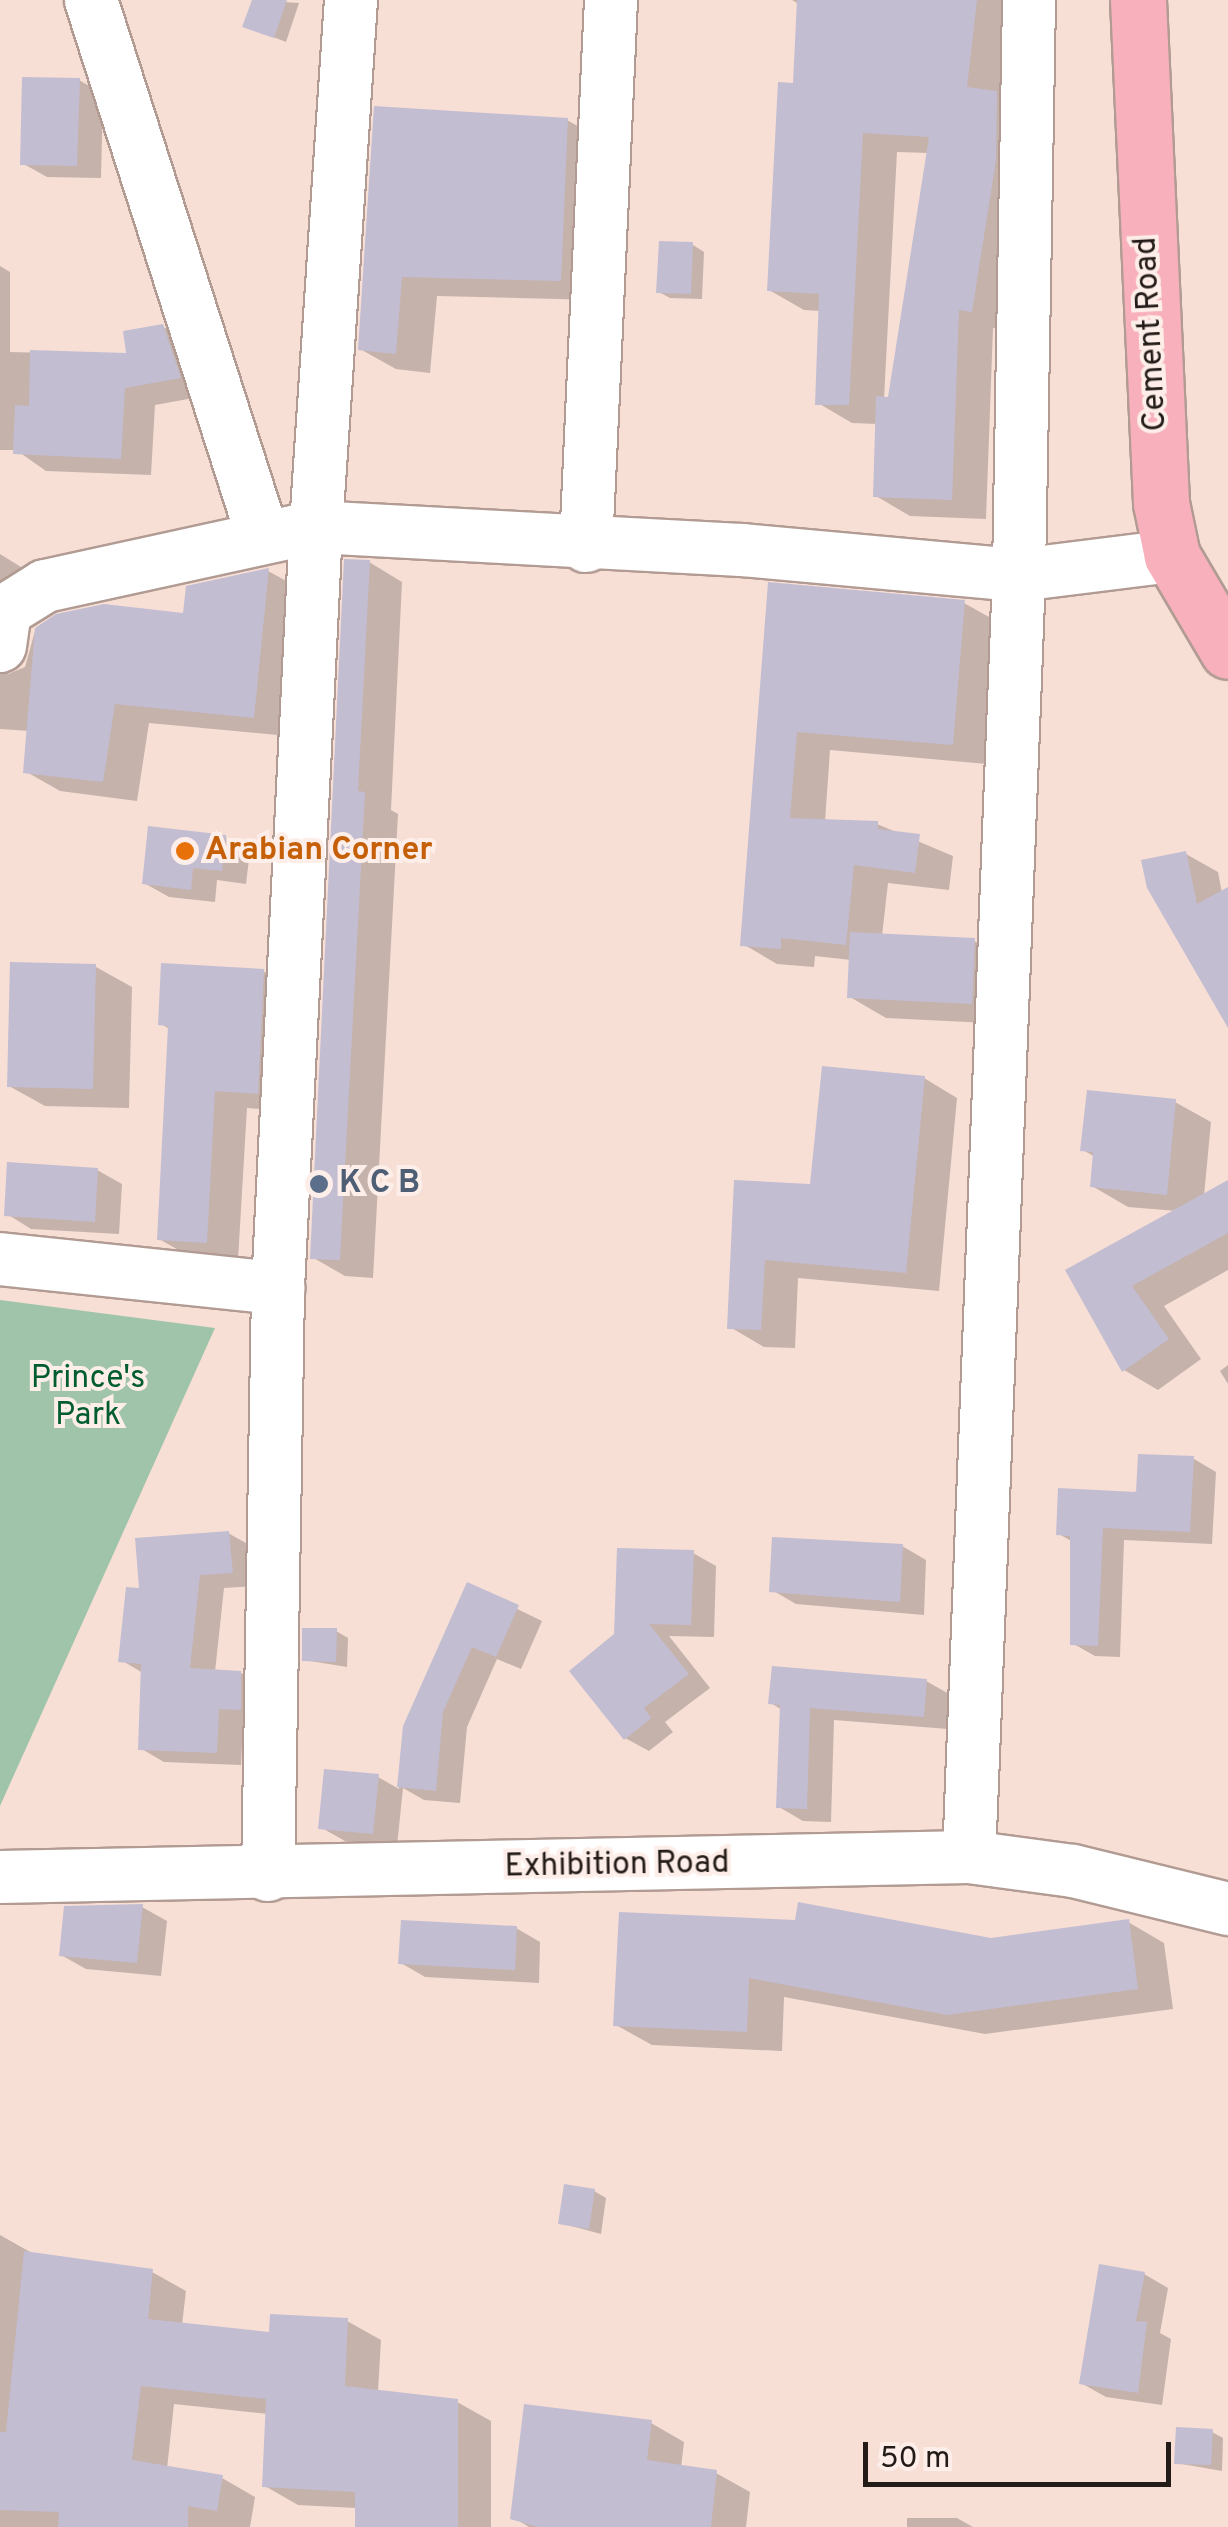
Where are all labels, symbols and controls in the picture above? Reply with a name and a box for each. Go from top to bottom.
street label: Cement Road [1128,236,1176,432]
place label: Arabian Corner [205,832,433,870]
marker: Arabian Corner [174,840,196,862]
place label: K C B [339,1165,420,1203]
marker: K C B [308,1173,330,1195]
park label: Prince's Park [31,1361,145,1436]
street label: Exhibition Road [504,1845,730,1887]
scale bar [868,2422,1176,2484]
text: 50 m [880,2441,950,2478]

